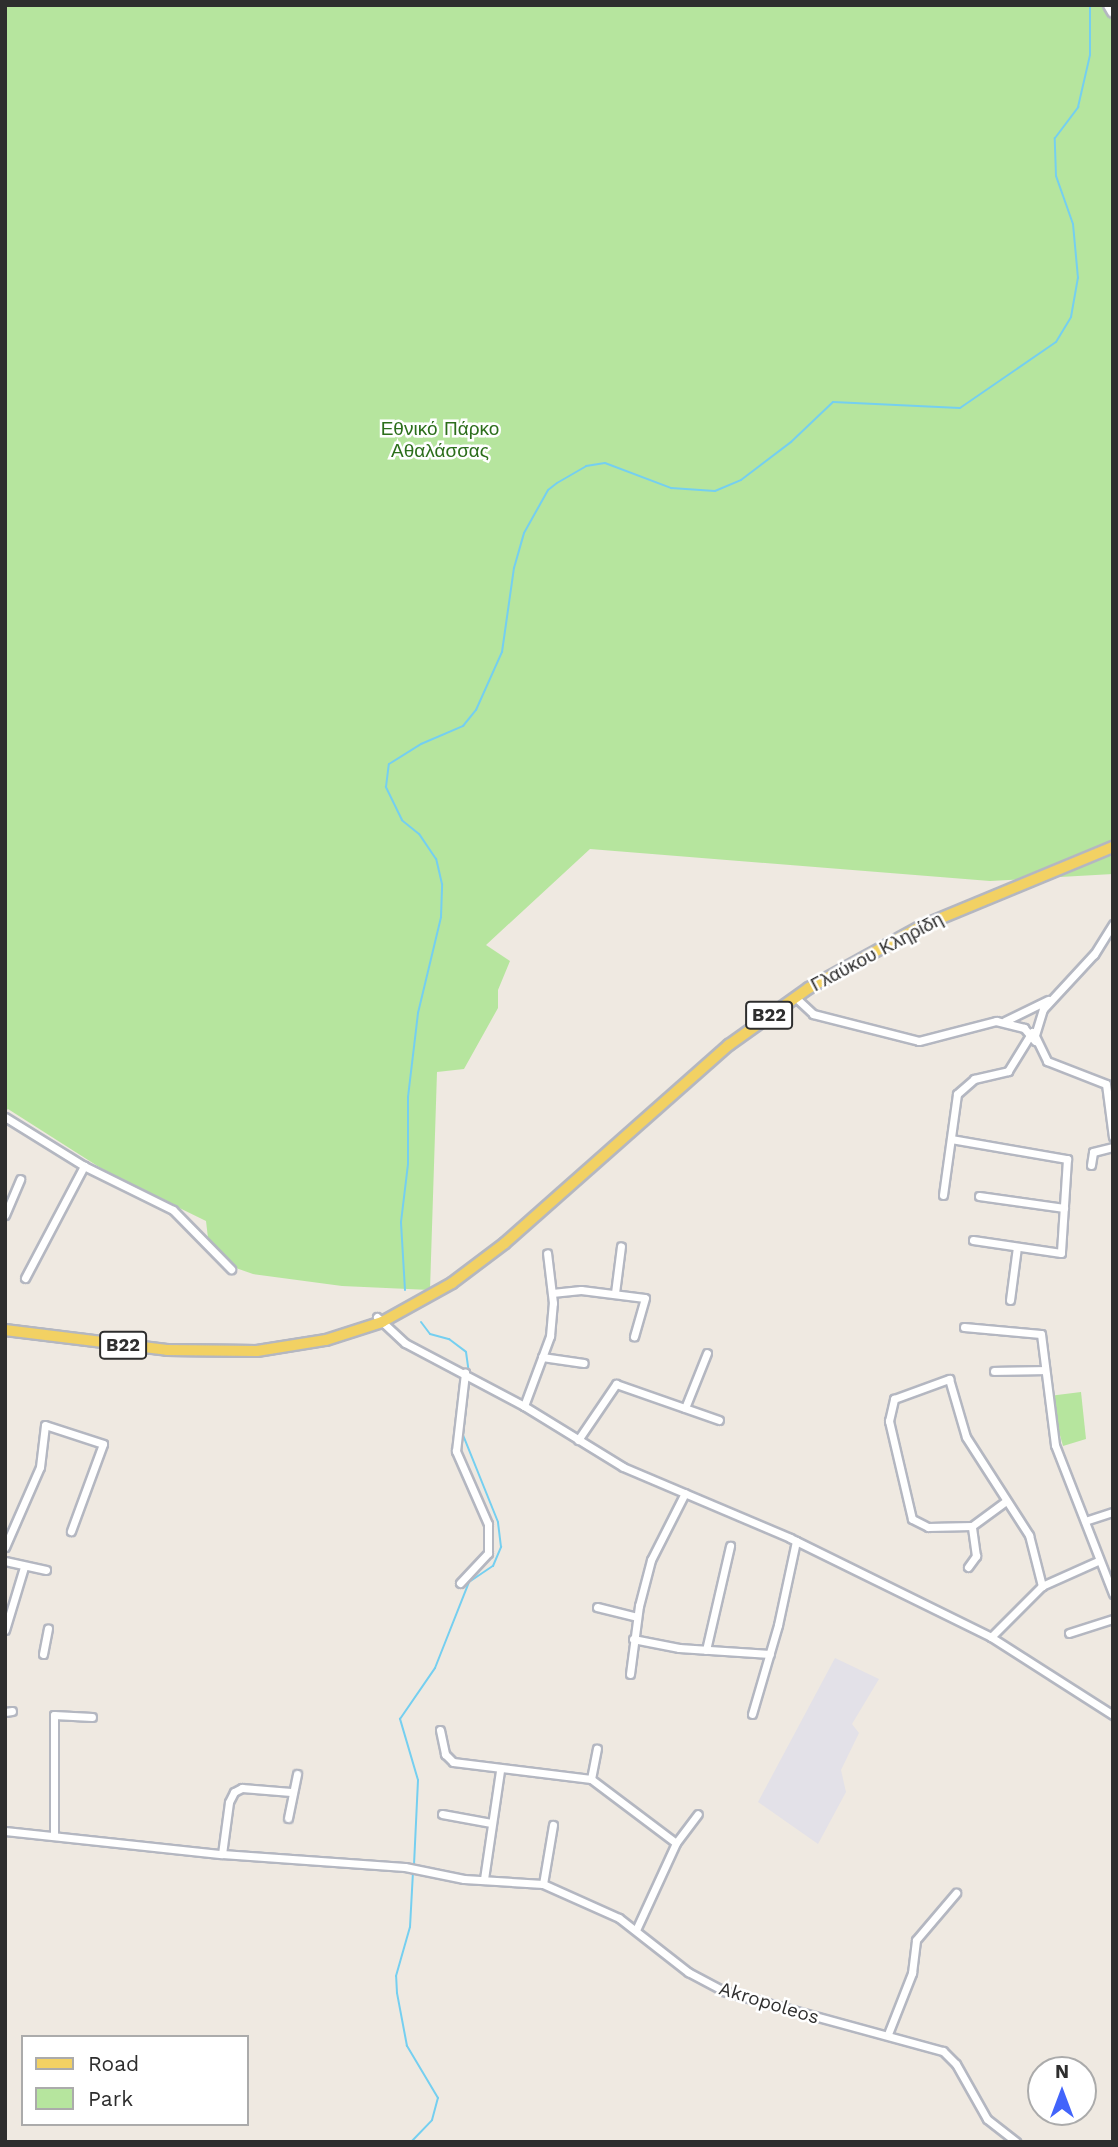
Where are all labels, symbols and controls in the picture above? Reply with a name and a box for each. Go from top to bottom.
park label: Εθνικό Πάρκο Αθαλάσσας [381,418,499,462]
street label: Γλαύκου Κληρίδη [807,908,947,996]
road number: B22 [744,1000,794,1030]
road number: B22 [99,1330,148,1360]
street label: Akropoleos [716,1977,822,2029]
legend [21,2035,248,2126]
text: Road [88,2051,139,2076]
north arrow [1027,2056,1097,2126]
text: N [1055,2060,1069,2083]
text: Park [88,2086,133,2111]

